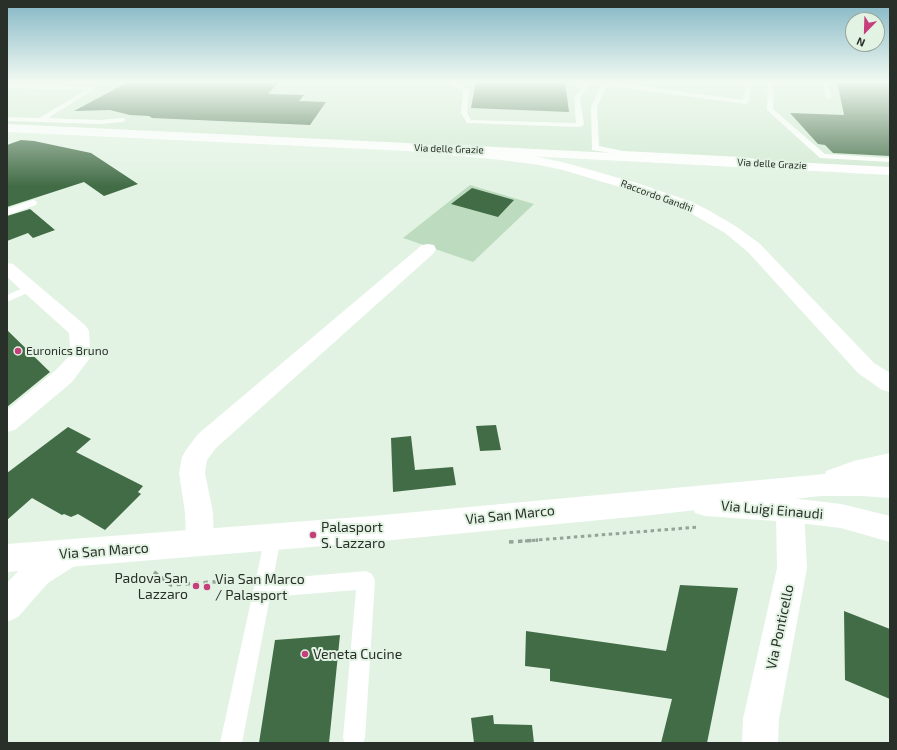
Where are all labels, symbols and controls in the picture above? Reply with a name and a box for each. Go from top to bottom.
north arrow [845,12,885,52]
text: N [854,35,867,50]
street label: Via delle Grazie [414,142,484,156]
street label: Via delle Grazie [737,156,807,172]
street label: Raccordo Gandhi [619,177,695,215]
place label: Euronics Bruno [26,344,108,358]
marker: Euronics Bruno [13,346,23,356]
street label: Via Luigi Einaudi [720,497,824,523]
street label: Via San Marco [465,502,555,528]
place label: Palasport S. Lazzaro [321,519,385,552]
marker: Palasport S. Lazzaro [308,530,318,540]
street label: Via San Marco [59,539,149,563]
place label: Padova San Lazzaro [114,570,188,602]
place label: Via San Marco / Palasport [215,571,305,604]
marker: Padova San Lazzaro [191,581,201,591]
marker: Via San Marco / Palasport [202,582,212,592]
street label: Via Ponticello [763,583,797,671]
place label: Veneta Cucine [313,646,402,662]
marker: Veneta Cucine [300,649,310,659]

